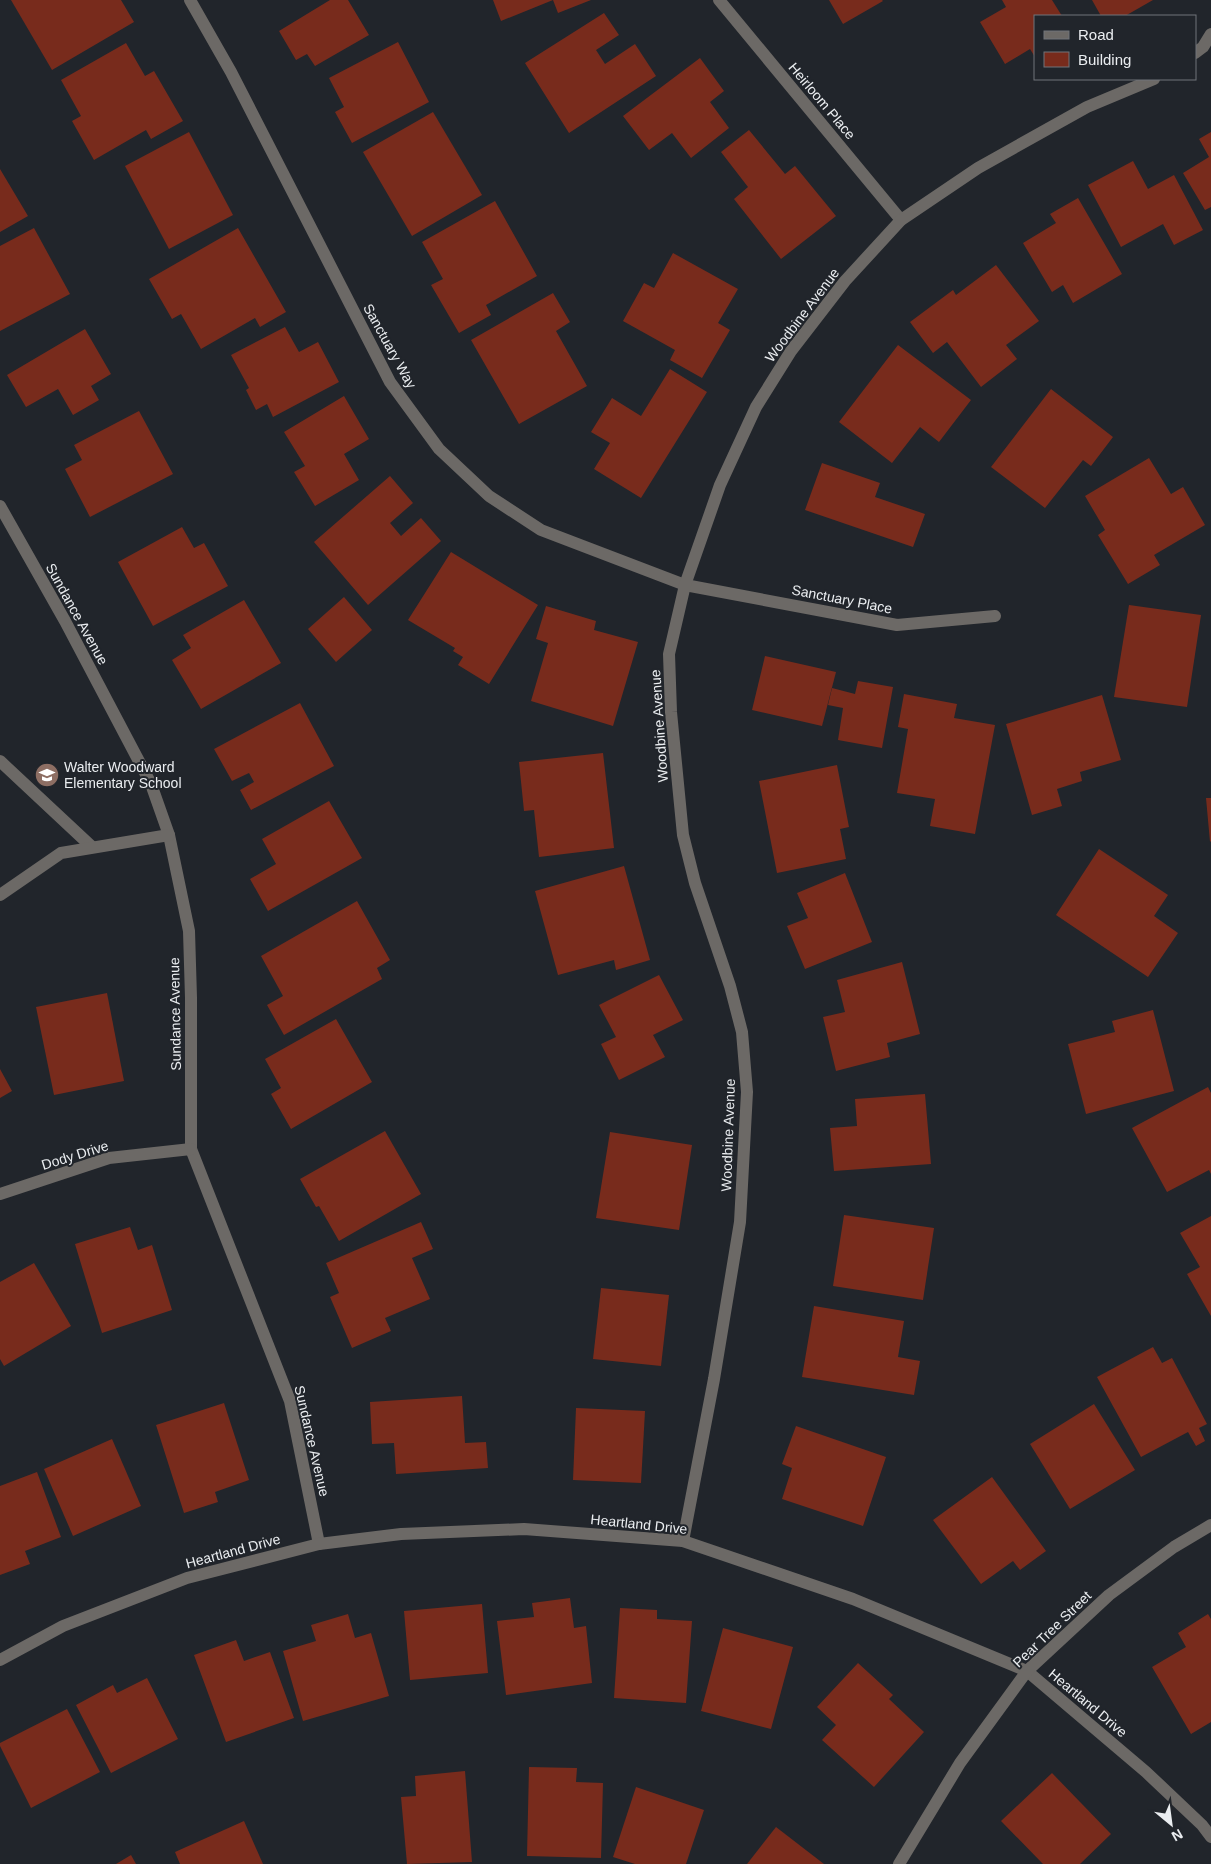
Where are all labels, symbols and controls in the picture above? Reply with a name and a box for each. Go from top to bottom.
legend [1034,15,1196,80]
text: Road [1078,26,1114,43]
text: Building [1078,51,1131,68]
street label: Heirloom Place [785,59,859,143]
street label: Woodbine Avenue [762,265,843,365]
street label: Sanctuary Way [360,301,420,391]
street label: Sundance Avenue [43,561,112,668]
street label: Sanctuary Place [790,581,894,617]
street label: Woodbine Avenue [647,669,671,783]
place label: Walter Woodward Elementary School [64,759,182,791]
school or university icon: Walter Woodward Elementary School [34,762,60,788]
street label: Sundance Avenue [166,957,184,1071]
street label: Woodbine Avenue [718,1078,738,1192]
street label: Dody Drive [40,1137,111,1173]
street label: Sundance Avenue [291,1384,333,1498]
street label: Heartland Drive [590,1511,688,1537]
street label: Heartland Drive [184,1531,282,1571]
street label: Pear Tree Street [1009,1587,1095,1670]
street label: Heartland Drive [1046,1666,1131,1741]
north arrow [1146,1799,1196,1849]
text: N [1169,1826,1186,1845]

